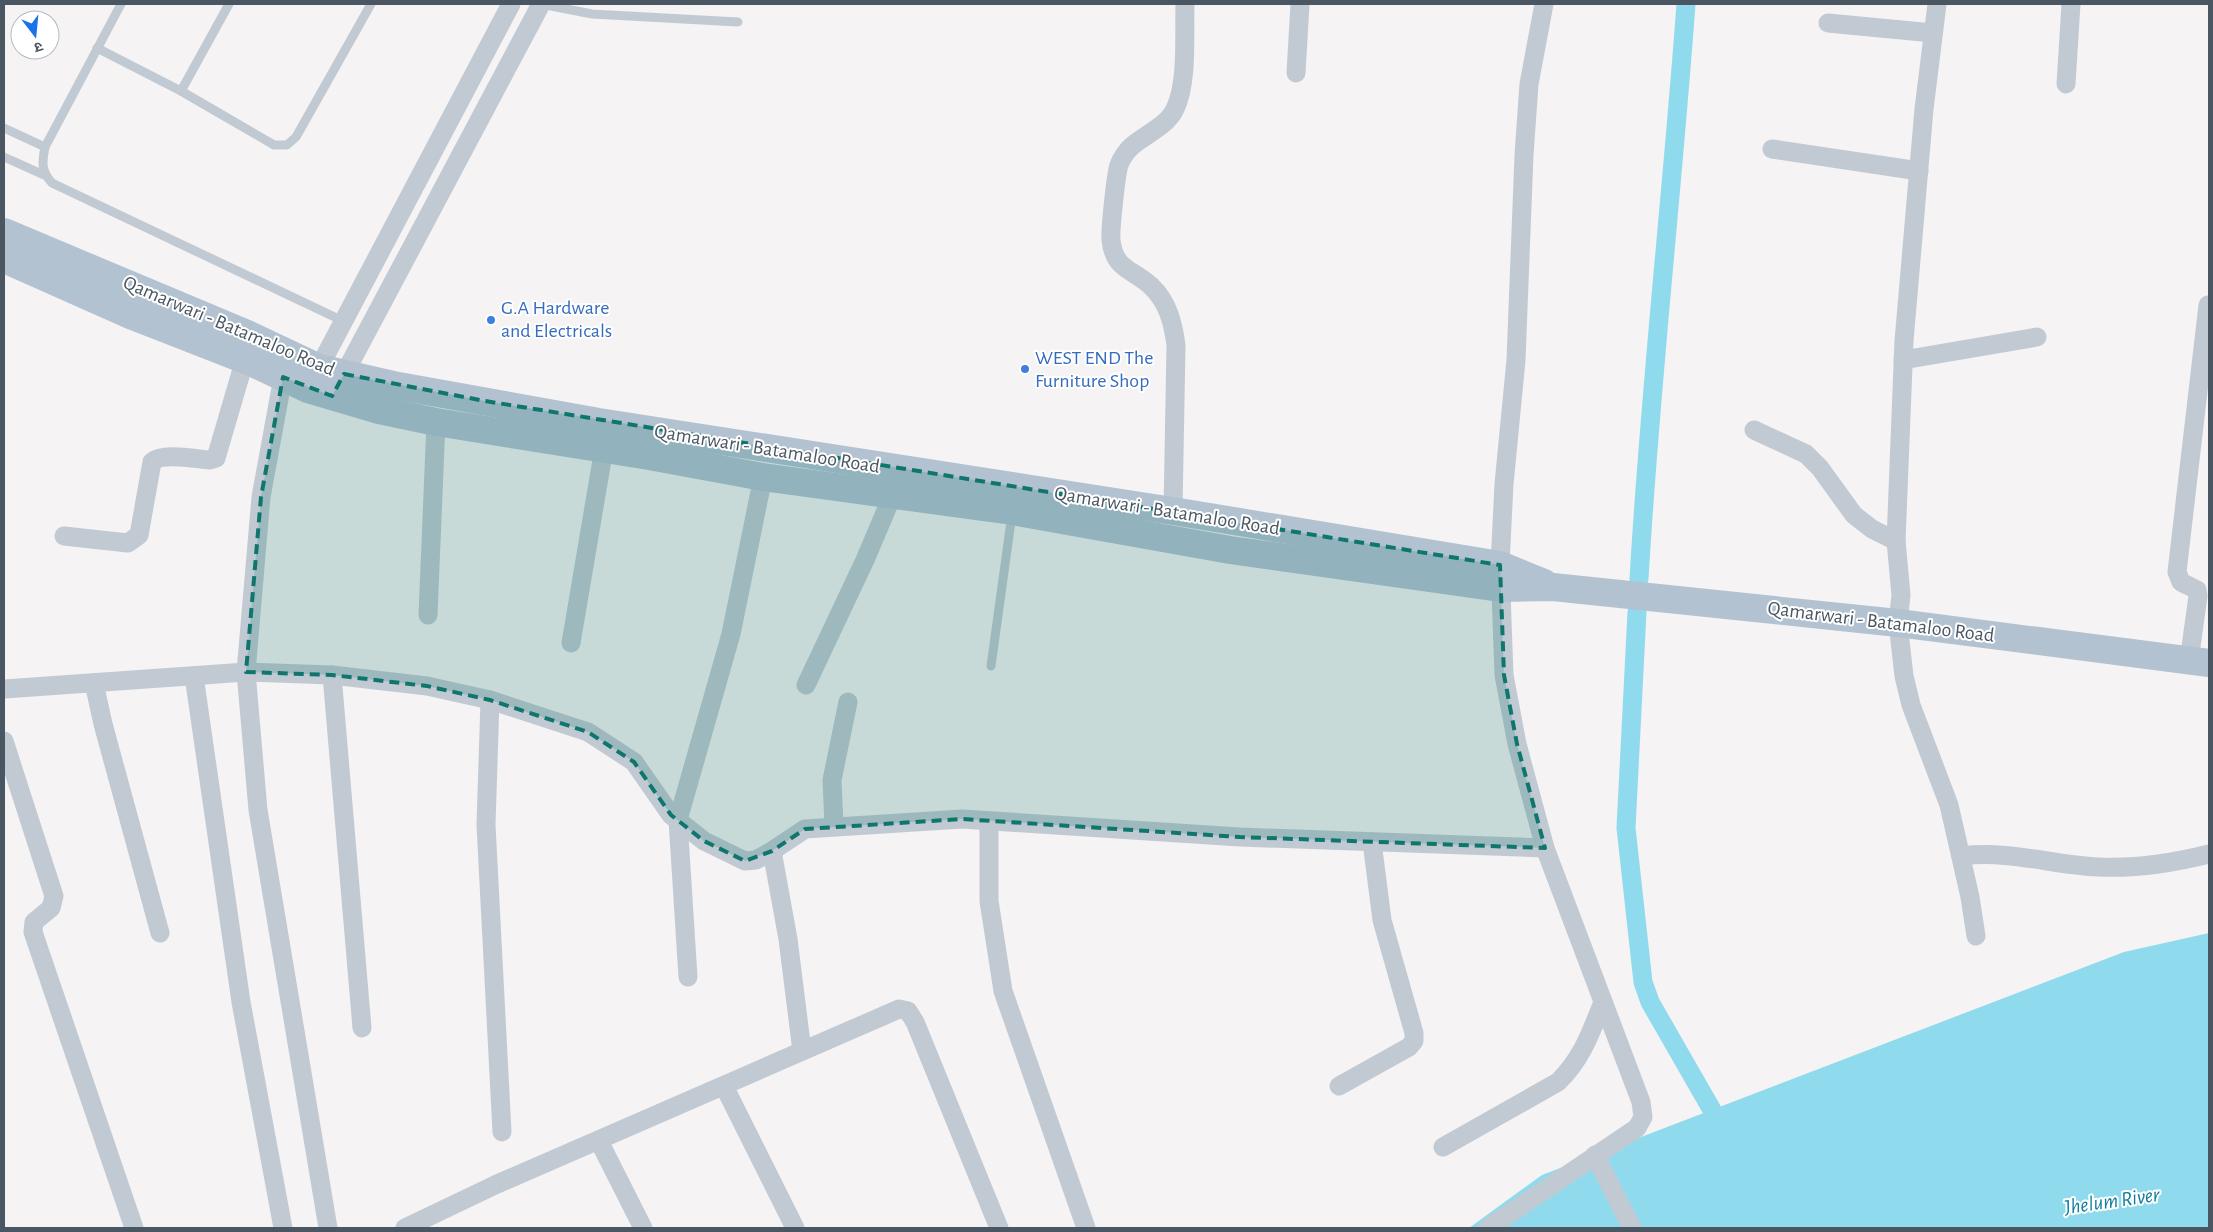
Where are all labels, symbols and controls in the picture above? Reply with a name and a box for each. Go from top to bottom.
north arrow [10,10,60,60]
text: उ [32,39,44,55]
street label: Qamarwari - Batamaloo Road [120,272,338,380]
place label: G.A Hardware and Electricals [501,298,612,341]
marker: G.A Hardware and Electricals [485,314,497,326]
place label: WEST END The Furniture Shop [1035,348,1153,391]
marker: WEST END The Furniture Shop [1019,363,1031,375]
street label: Qamarwari - Batamaloo Road [653,421,881,477]
street label: Qamarwari - Batamaloo Road [1053,483,1281,539]
street label: Qamarwari - Batamaloo Road [1767,598,1995,646]
water label: Jhelum River [2062,1184,2162,1218]

